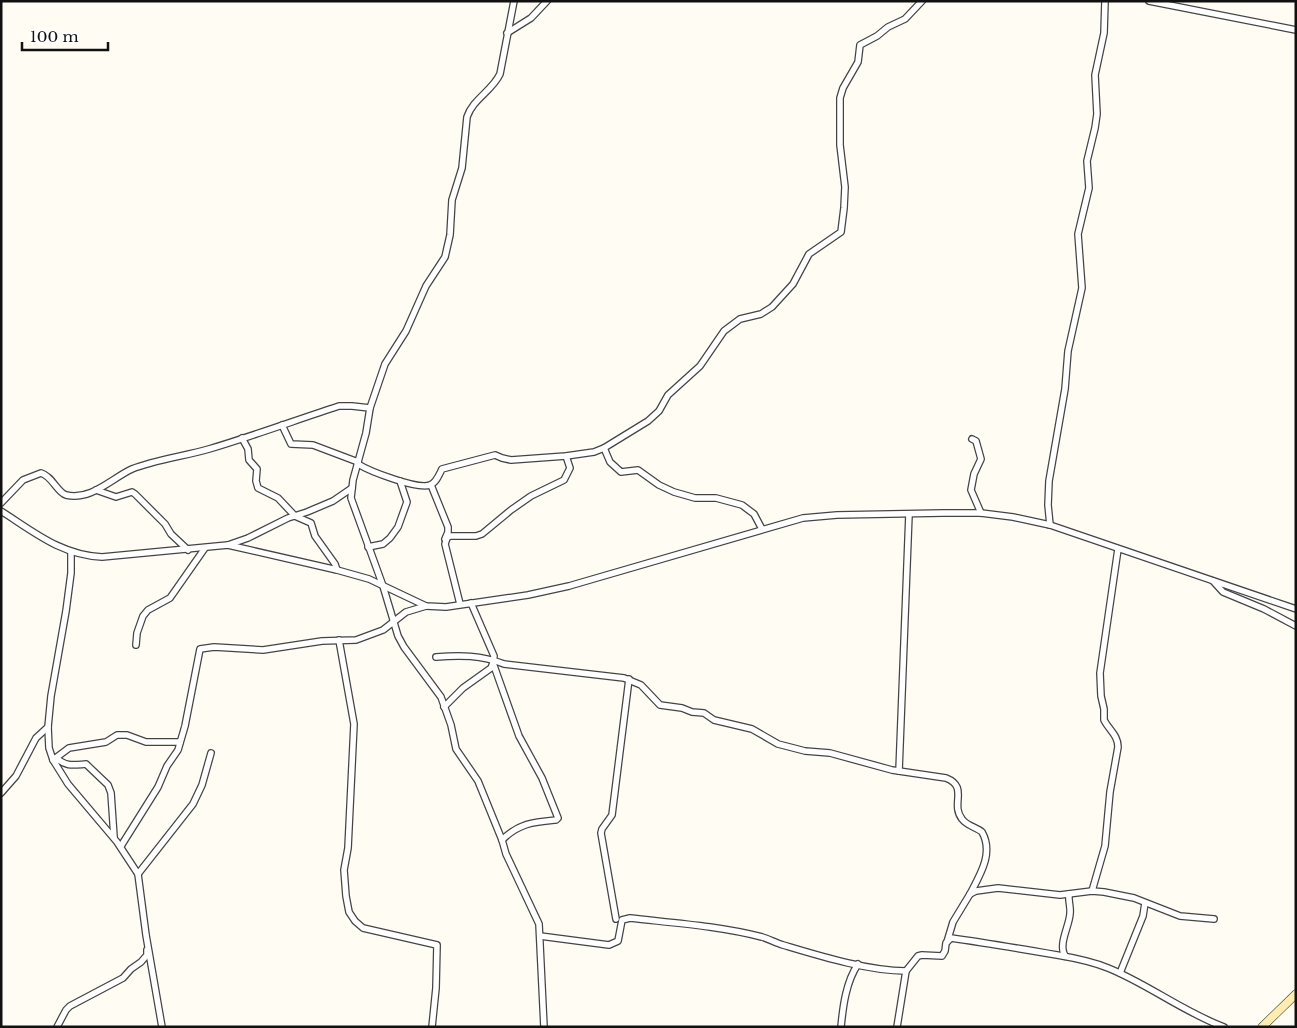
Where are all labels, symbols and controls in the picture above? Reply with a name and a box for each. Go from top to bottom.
scale bar [22,20,109,52]
text: 100 m [30,27,79,46]

